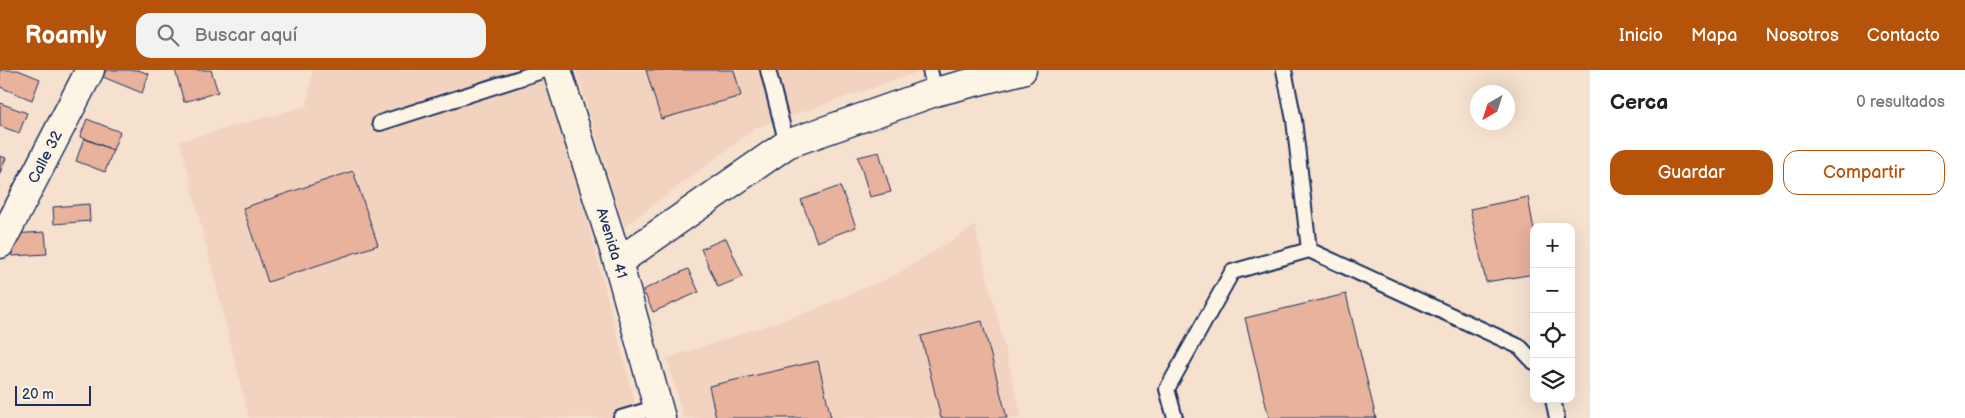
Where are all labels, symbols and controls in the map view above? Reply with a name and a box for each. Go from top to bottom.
search box [136,13,486,58]
text: Roamly [25,21,106,50]
icon: search [154,21,182,49]
text: Buscar aquí [194,24,297,47]
text: Inicio [1619,25,1663,46]
text: Mapa [1691,25,1737,46]
text: Nosotros [1765,25,1839,46]
text: Contacto [1867,25,1940,46]
north arrow [1470,85,1515,130]
text: Cerca [1610,90,1668,115]
text: 0 resultados [1856,93,1945,112]
street label: Calle 32 [24,127,67,187]
button: Guardar [1610,150,1773,195]
button: Compartir [1783,150,1945,195]
street label: Avenida 41 [592,206,631,281]
map controls [1530,223,1575,403]
button: + [1530,223,1575,268]
button: − [1530,268,1575,313]
button: locate [1530,313,1575,358]
button: layers [1530,358,1575,403]
scale bar [15,383,91,406]
text: 20 m [22,386,54,403]

